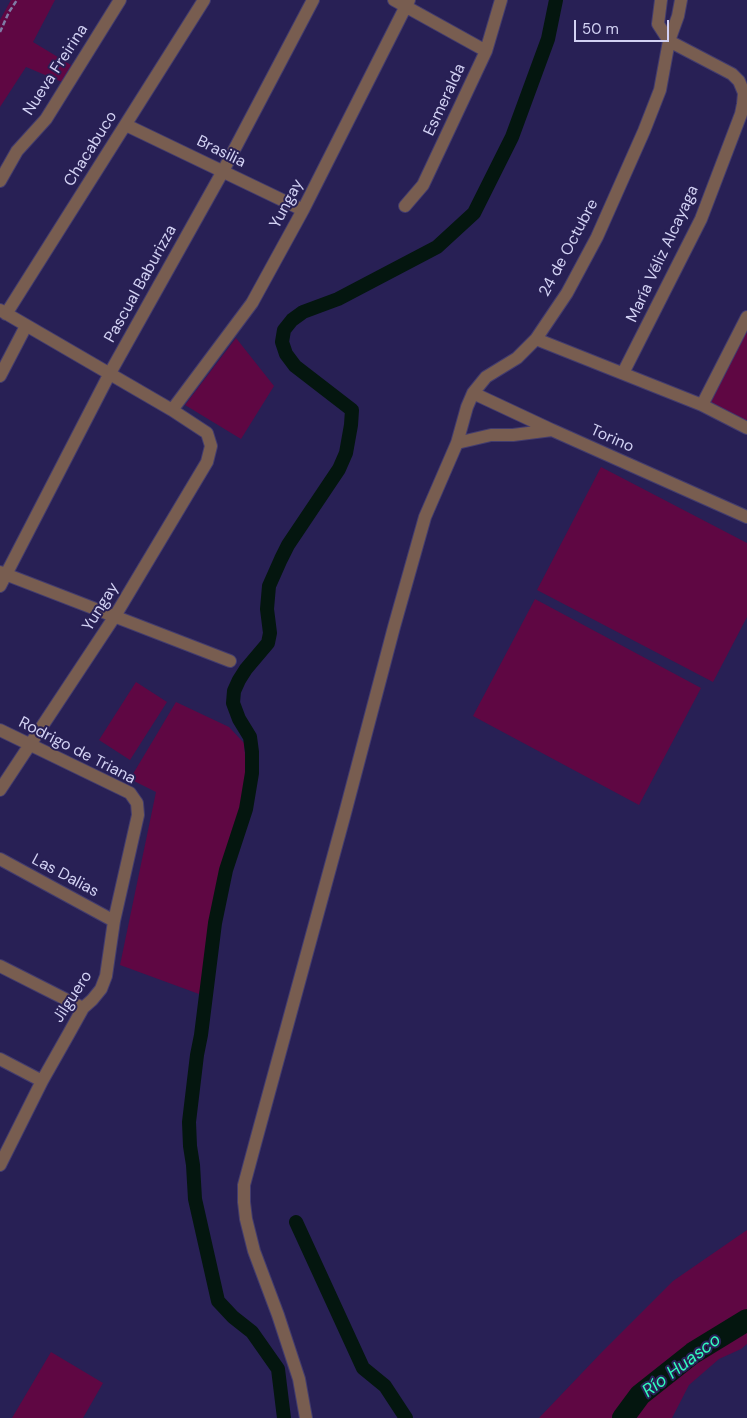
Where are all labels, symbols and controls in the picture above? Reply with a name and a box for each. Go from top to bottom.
scale bar [577,10,672,42]
text: 50 m [582,19,619,39]
street label: Nueva Freirina [19,21,93,119]
street label: Esmeralda [420,61,470,139]
street label: Chacabuco [60,108,122,190]
street label: Brasilia [193,132,249,172]
street label: Yungay [266,176,308,232]
street label: María Véliz Alcayaga [623,182,703,326]
street label: 24 de Octubre [535,196,603,300]
street label: Pascual Baburizza [101,222,181,346]
street label: Torino [587,421,637,457]
street label: Yungay [79,579,123,635]
street label: Rodrigo de Triana [15,713,139,789]
street label: Las Dalias [28,850,102,902]
street label: Jilguero [49,968,97,1026]
water label: Río Huasco [638,1329,726,1403]

